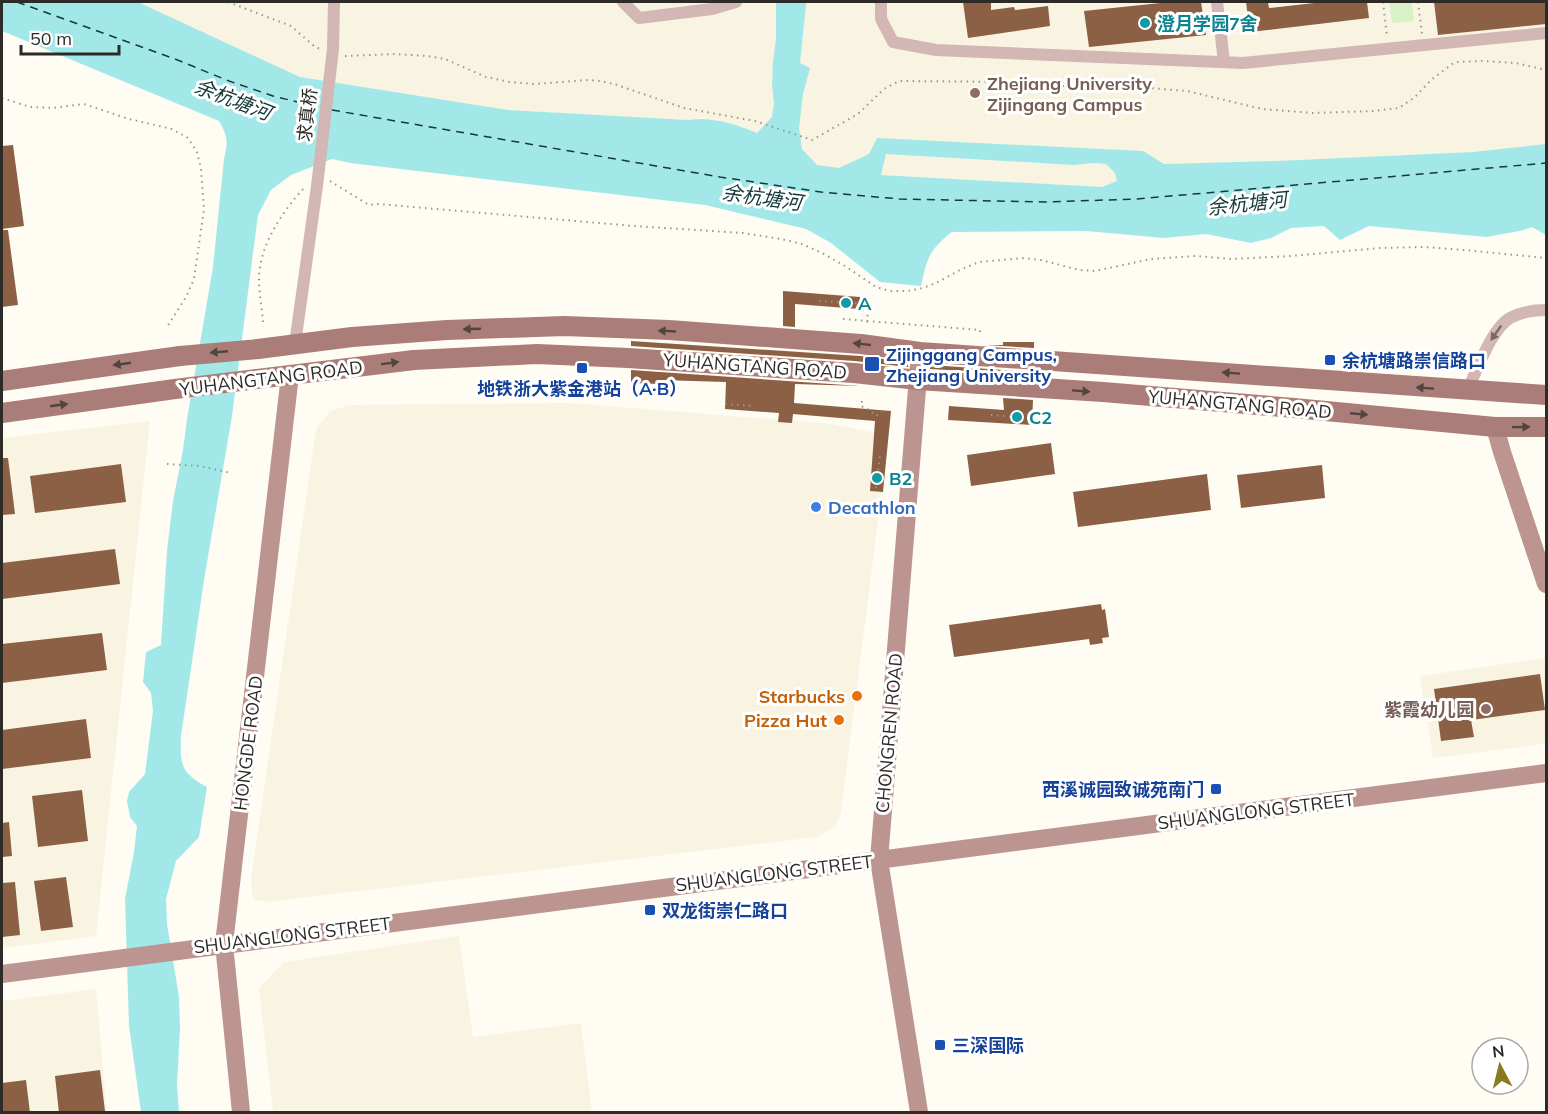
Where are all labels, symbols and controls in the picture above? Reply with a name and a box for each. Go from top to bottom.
place label: 澄月学园7舍 [1157,12,1258,35]
marker: 澄月学园7舍 [1138,16,1152,30]
scale bar [21,18,118,56]
text: 50 m [30,27,72,50]
place label: Zhejiang University Zijingang Campus [987,72,1152,116]
water label: 余杭塘河 [191,73,279,126]
marker: Zhejiang University Zijingang Campus [968,86,982,100]
street label: 求真桥 [292,87,322,143]
water label: 余杭塘河 [721,179,807,216]
water label: 余杭塘河 [1206,186,1292,220]
place label: A [858,292,872,315]
marker: A [839,296,853,310]
one-way arrow [463,324,482,334]
one-way arrow [1490,325,1502,341]
one-way arrow [658,326,677,335]
one-way arrow [852,339,871,349]
place label: Zijinggang Campus, Zhejiang University [886,343,1057,387]
one-way arrow [210,347,229,357]
street label: YUHANGTANG ROAD [661,348,848,384]
place label: 余杭塘路崇信路口 [1342,349,1486,372]
marker: 余杭塘路崇信路口 [1323,353,1337,367]
street label: YUHANGTANG ROAD [177,355,364,401]
marker: Zijinggang Campus, Zhejiang University [863,355,881,373]
one-way arrow [381,358,400,368]
one-way arrow [113,359,132,368]
marker: 地铁浙大紫金港站（A·B） [575,361,589,375]
one-way arrow [1221,369,1240,378]
place label: 地铁浙大紫金港站（A·B） [477,377,687,400]
one-way arrow [1416,383,1435,392]
street label: YUHANGTANG ROAD [1146,384,1333,423]
one-way arrow [1071,386,1090,396]
one-way arrow [50,400,69,410]
place label: C2 [1029,406,1052,429]
marker: C2 [1010,410,1024,424]
one-way arrow [1349,410,1368,419]
one-way arrow [1511,422,1530,432]
place label: B2 [889,467,912,490]
marker: B2 [870,471,884,485]
place label: Decathlon [828,496,916,519]
marker: Decathlon [809,500,823,514]
street label: CHONGREN ROAD [871,652,907,814]
street label: HONGDE ROAD [228,674,268,812]
place label: Starbucks [759,685,845,708]
marker: Starbucks [850,689,864,703]
place label: 紫霞幼儿园 [1384,698,1474,721]
marker: 紫霞幼儿园 [1479,702,1493,716]
place label: Pizza Hut [744,709,827,732]
marker: Pizza Hut [832,713,846,727]
place label: 西溪诚园致诚苑南门 [1042,778,1204,801]
marker: 西溪诚园致诚苑南门 [1209,782,1223,796]
street label: SHUANGLONG STREET [1156,787,1356,834]
street label: SHUANGLONG STREET [674,849,874,896]
place label: 双龙街崇仁路口 [662,899,788,922]
marker: 双龙街崇仁路口 [643,903,657,917]
street label: SHUANGLONG STREET [192,911,392,958]
place label: 三深国际 [952,1034,1024,1057]
north arrow [1470,1036,1530,1096]
marker: 三深国际 [933,1038,947,1052]
text: N [1491,1040,1505,1062]

